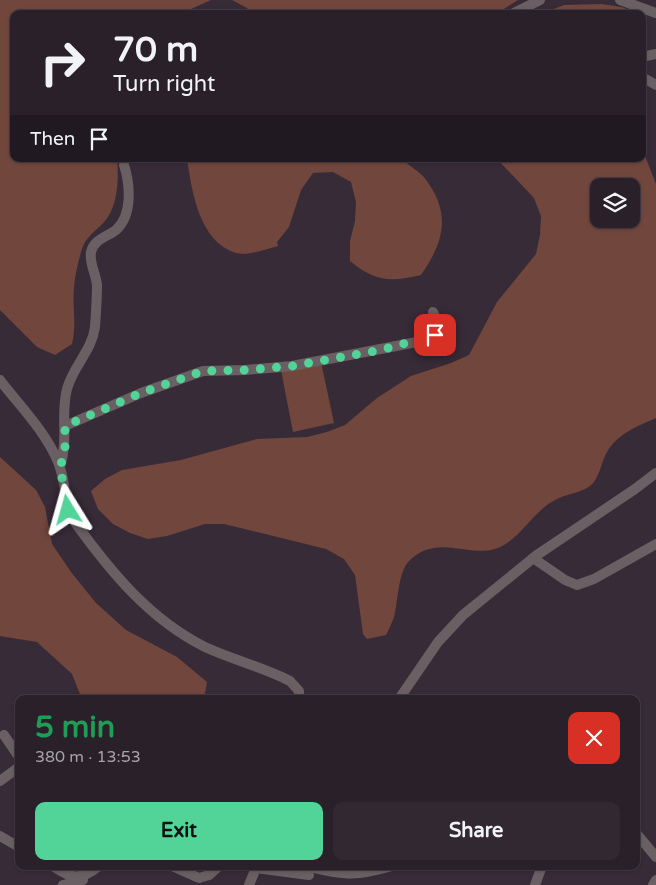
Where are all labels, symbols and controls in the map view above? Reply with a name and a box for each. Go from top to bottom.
text: 70 m [113,29,198,71]
icon: right [30,30,95,95]
text: Turn right [113,71,215,97]
icon: arrive [85,125,113,153]
text: Then [30,128,75,150]
map controls [590,178,640,228]
button: layers [590,178,640,228]
pin [414,314,456,356]
icon: arrive [421,321,449,349]
position arrow [41,483,93,535]
text: 5 min [35,709,115,746]
button: close [568,712,620,764]
text: 380 m · 13:53 [35,747,141,767]
button: Exit [35,802,323,860]
button: Share [333,802,620,860]

